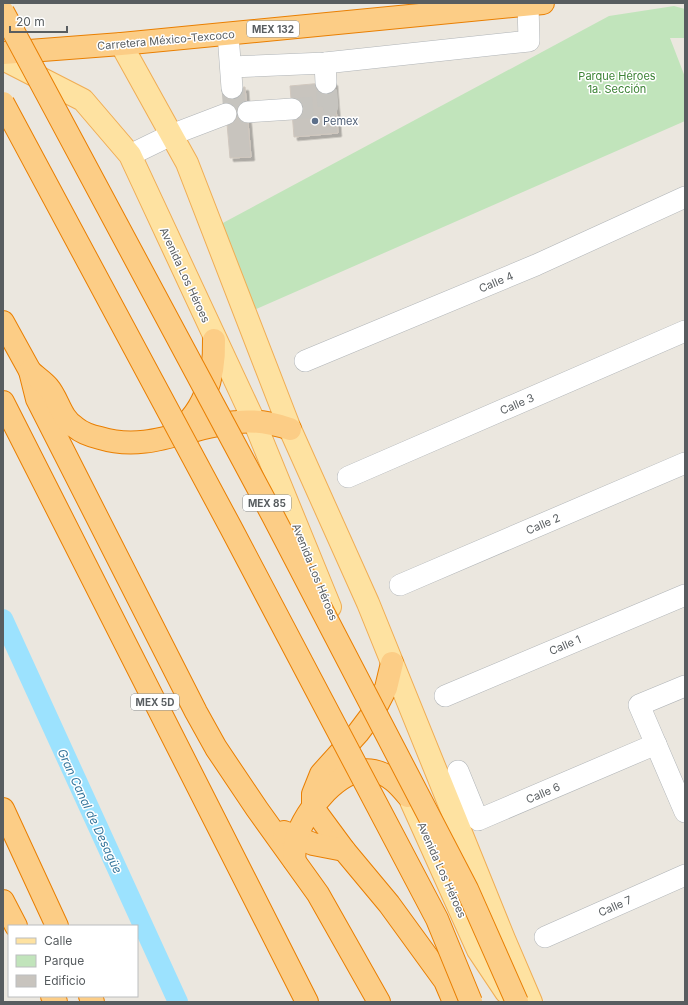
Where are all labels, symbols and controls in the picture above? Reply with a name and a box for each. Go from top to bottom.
scale bar [10,8,67,34]
text: 20 m [16,14,45,29]
road number: MEX 132 [247,21,299,37]
street label: Carretera México-Texcoco [97,27,236,53]
park label: Parque Héroes 1a. Sección [578,69,656,96]
place label: Pemex [323,114,358,128]
marker: Pemex [310,116,320,126]
street label: Avenida Los Héroes [157,225,213,325]
street label: Calle 4 [477,268,515,296]
street label: Calle 3 [498,390,536,417]
road number: MEX 85 [243,495,291,511]
street label: Calle 2 [524,511,562,537]
street label: Avenida Los Héroes [289,521,341,623]
street label: Calle 1 [547,632,583,658]
road number: MEX 5D [131,694,179,710]
water label: Gran Canal de Desagüe [54,746,126,876]
street label: Calle 6 [524,779,562,806]
street label: Avenida Los Héroes [415,820,470,920]
street label: Calle 7 [596,892,634,920]
legend [8,925,138,997]
text: Calle [44,933,72,948]
text: Parque [44,953,84,968]
text: Edificio [44,973,86,988]

